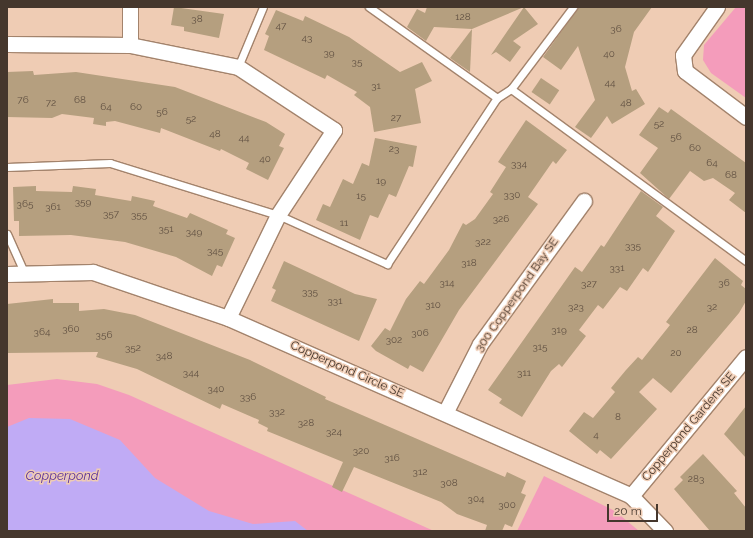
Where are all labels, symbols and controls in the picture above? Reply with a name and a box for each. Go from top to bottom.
house number: 128 [455,11,471,23]
house number: 38 [191,13,203,25]
house number: 47 [276,20,286,32]
house number: 36 [610,23,622,35]
house number: 43 [302,32,312,44]
house number: 39 [323,47,335,59]
house number: 40 [603,48,615,60]
house number: 35 [352,56,362,68]
house number: 44 [605,77,615,89]
house number: 31 [371,80,381,92]
house number: 76 [17,94,29,106]
house number: 68 [74,94,86,106]
house number: 72 [46,97,56,109]
house number: 48 [620,97,632,109]
house number: 64 [100,101,112,113]
house number: 60 [130,101,142,113]
house number: 56 [156,106,168,118]
house number: 27 [391,112,401,124]
house number: 52 [186,113,196,125]
house number: 52 [654,118,664,130]
house number: 48 [209,128,221,140]
house number: 56 [670,131,682,143]
house number: 44 [239,132,249,144]
house number: 60 [689,142,701,154]
house number: 23 [389,143,399,155]
house number: 40 [259,153,271,165]
house number: 64 [706,157,718,169]
house number: 334 [511,158,527,170]
house number: 68 [725,169,737,181]
house number: 19 [376,175,386,187]
house number: 330 [504,189,520,201]
house number: 15 [356,190,366,202]
house number: 359 [75,196,91,208]
house number: 365 [17,198,33,210]
house number: 361 [45,201,61,213]
house number: 357 [103,208,119,220]
house number: 355 [131,209,147,221]
house number: 326 [493,213,509,225]
house number: 11 [340,217,348,229]
house number: 351 [158,223,174,235]
house number: 349 [186,226,202,238]
street label: 300 Copperpond Bay SE [472,235,562,355]
house number: 322 [475,236,491,248]
house number: 335 [625,240,641,252]
house number: 345 [207,245,223,257]
house number: 318 [461,257,477,269]
house number: 331 [610,262,624,274]
house number: 314 [439,277,455,289]
house number: 36 [718,277,730,289]
house number: 327 [581,278,597,290]
house number: 335 [302,286,318,298]
house number: 331 [328,295,342,307]
house number: 310 [425,299,441,311]
house number: 323 [568,301,584,313]
house number: 32 [707,301,717,313]
house number: 360 [62,323,80,335]
house number: 319 [551,324,567,336]
house number: 28 [686,324,698,336]
house number: 364 [34,326,50,338]
house number: 306 [411,327,429,339]
house number: 356 [96,329,112,341]
house number: 302 [386,334,402,346]
street label: Copperpond Circle SE [288,338,406,402]
house number: 315 [532,341,548,353]
house number: 352 [125,342,141,354]
house number: 20 [670,347,682,359]
house number: 348 [156,350,172,362]
house number: 344 [183,367,199,379]
house number: 311 [517,367,531,379]
street label: Copperpond Gardens SE [639,370,739,484]
house number: 340 [208,383,224,395]
house number: 336 [240,391,256,403]
house number: 332 [269,406,285,418]
house number: 8 [615,411,621,423]
house number: 328 [298,417,314,429]
house number: 324 [326,426,342,438]
house number: 4 [593,429,599,441]
house number: 320 [353,445,369,457]
house number: 316 [384,452,400,464]
house number: 312 [413,466,427,478]
water label: Copperpond [25,468,99,484]
house number: 283 [688,473,704,485]
house number: 308 [440,477,458,489]
house number: 304 [468,493,484,505]
scale bar [609,496,660,522]
house number: 300 [498,499,516,511]
text: 20 m [614,504,642,518]

